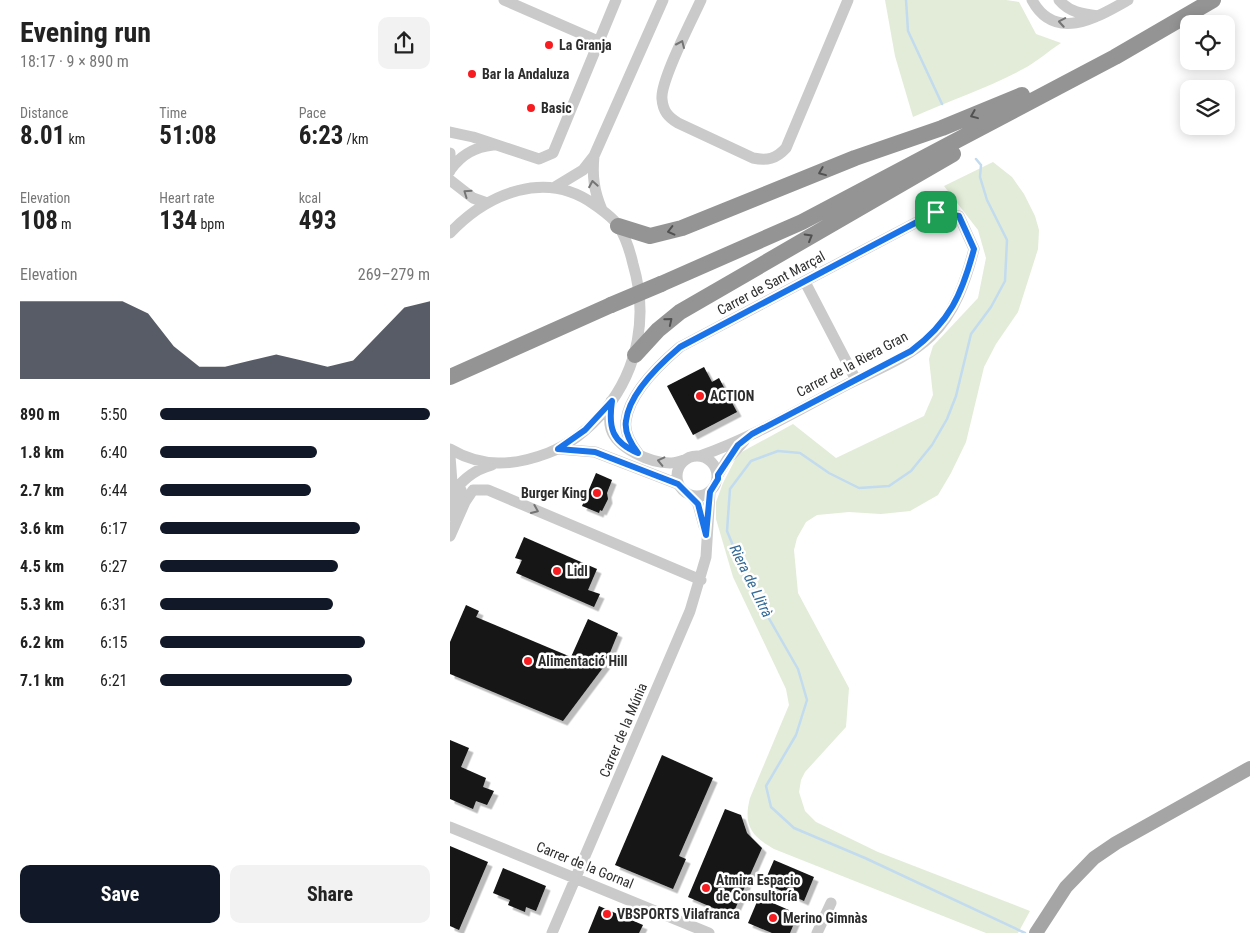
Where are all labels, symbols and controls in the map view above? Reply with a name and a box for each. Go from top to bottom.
map controls [1180,15,1235,135]
button: locate [1180,15,1235,70]
text: Evening run [20,16,151,49]
button: share [378,17,430,69]
one-way arrow [1058,17,1066,27]
place label: La Granja [559,37,612,53]
marker: La Granja [543,39,555,51]
one-way arrow [675,40,686,49]
text: 18:17 · 9 × 890 m [20,52,129,71]
place label: Bar la Andaluza [482,66,570,82]
marker: Bar la Andaluza [466,68,478,80]
button: layers [1180,80,1235,135]
place label: Basic [541,100,572,116]
marker: Basic [525,102,537,114]
text: Distance [20,105,68,121]
text: Time [159,105,187,121]
text: Pace [299,105,326,121]
one-way arrow [970,108,979,119]
text: 8.01 [20,121,65,150]
text: 51:08 [159,121,217,150]
text: 6:23 [299,121,343,150]
text: km [65,131,85,147]
text: /km [343,131,369,147]
one-way arrow [818,165,827,176]
one-way arrow [589,179,599,188]
text: Elevation [20,190,70,206]
text: Heart rate [159,190,215,206]
text: kcal [299,190,321,206]
one-way arrow [463,190,473,199]
pin [915,191,957,233]
icon: arrive [922,198,950,226]
text: 108 [20,206,58,235]
text: 134 [159,206,197,235]
text: 493 [299,206,337,235]
text: m [58,216,72,232]
text: bpm [197,216,225,232]
one-way arrow [666,225,675,236]
one-way arrow [803,234,812,244]
street label: Carrer de Sant Marçal [714,248,828,318]
text: Elevation [20,265,78,284]
text: 269–279 m [358,265,430,284]
one-way arrow [664,317,673,326]
street label: Carrer de la Riera Gran [794,328,910,400]
place label: ACTION [710,388,754,404]
marker: ACTION [694,390,706,402]
text: 890 m [20,405,60,424]
text: 5:50 [100,405,127,424]
text: 1.8 km [20,443,64,462]
text: 6:40 [100,443,127,462]
one-way arrow [657,456,666,467]
text: 2.7 km [20,481,64,500]
text: 6:44 [100,481,127,500]
place label: Burger King [521,485,587,501]
marker: Burger King [591,487,603,499]
one-way arrow [530,504,539,514]
text: 3.6 km [20,519,64,538]
text: 6:17 [100,519,127,538]
water label: Riera de Llitrà [726,542,776,620]
text: 4.5 km [20,557,64,576]
text: 6:27 [100,557,127,576]
place label: Lidl [567,563,588,579]
marker: Lidl [551,565,563,577]
text: 5.3 km [20,595,64,614]
text: 6:31 [100,595,127,614]
text: 6.2 km [20,633,64,652]
text: 6:15 [100,633,127,652]
place label: Alimentació Hill [538,653,628,669]
marker: Alimentació Hill [522,655,534,667]
text: 7.1 km [20,671,64,690]
text: 6:21 [100,671,127,690]
street label: Carrer de la Múnia [596,680,650,780]
street label: Carrer de la Gornal [534,838,636,892]
button: Save [20,865,220,923]
button: Share [230,865,430,923]
place label: Atmira Espacio de Consultoría [716,872,800,904]
marker: Atmira Espacio de Consultoría [700,882,712,894]
place label: VBSPORTS Vilafranca [617,906,740,922]
marker: VBSPORTS Vilafranca [601,908,613,920]
place label: Merino Gimnàs [783,910,868,926]
marker: Merino Gimnàs [767,912,779,924]

